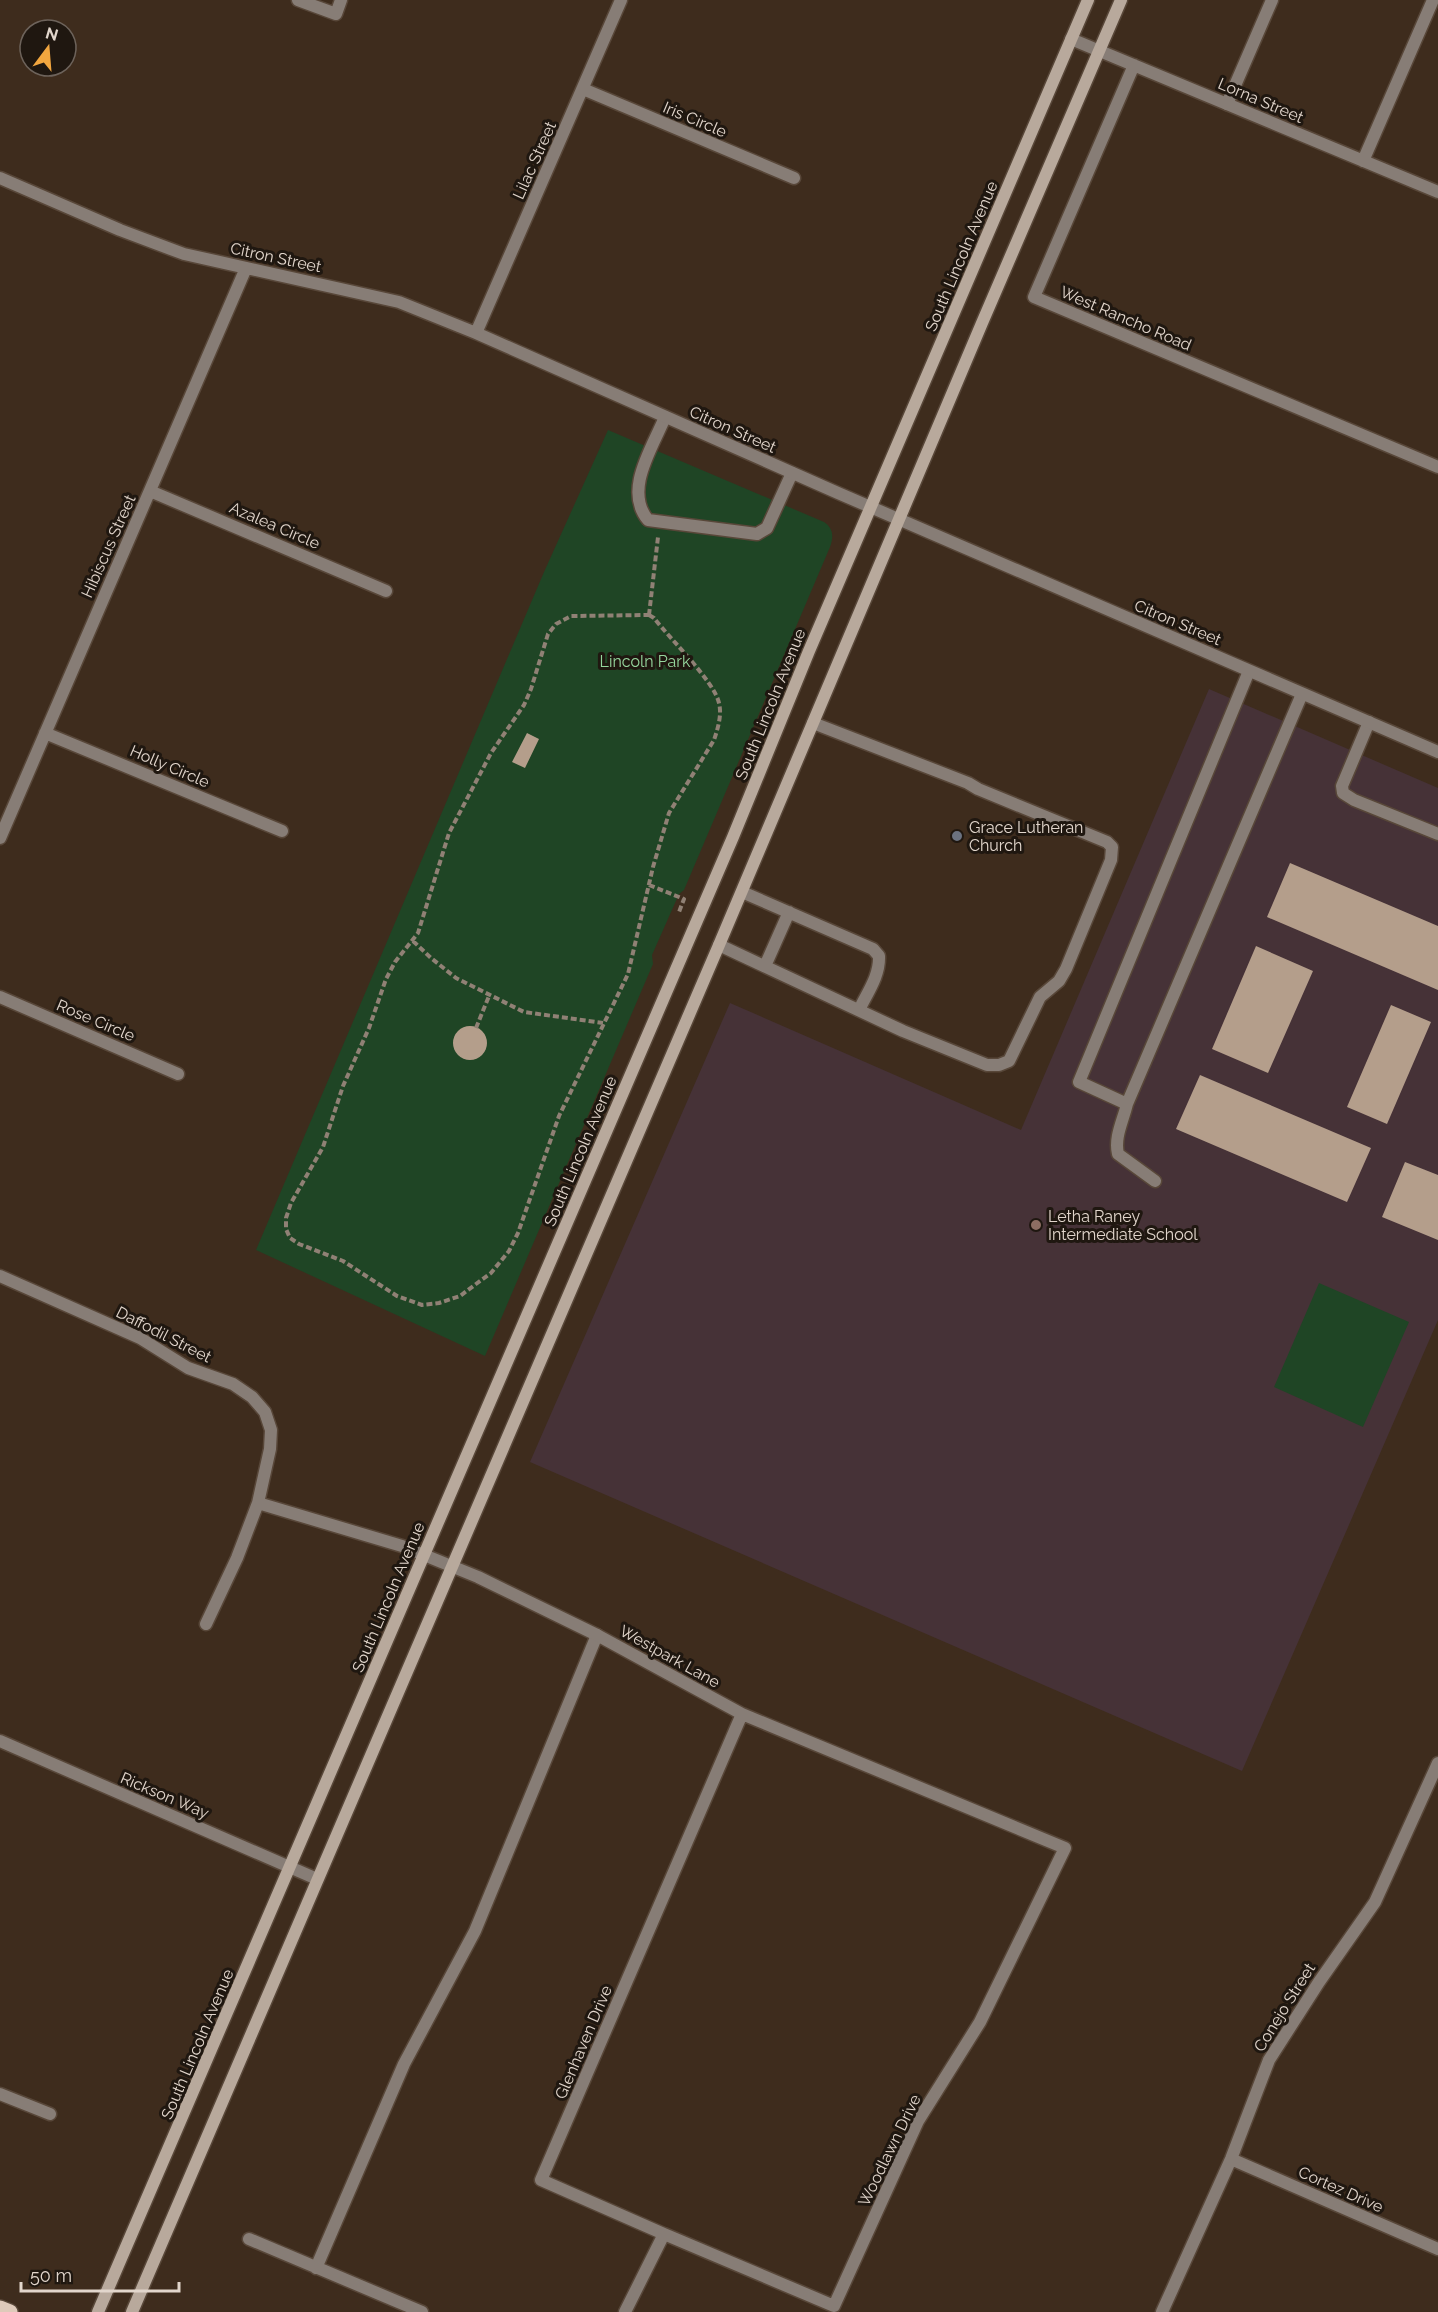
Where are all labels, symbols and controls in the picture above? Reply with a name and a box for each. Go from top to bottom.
north arrow [18,18,78,78]
text: N [44,23,60,45]
street label: Lorna Street [1215,74,1307,127]
street label: Iris Circle [660,98,729,141]
street label: Lilac Street [509,118,560,202]
street label: South Lincoln Avenue [921,178,1002,334]
street label: Citron Street [229,239,324,277]
street label: West Rancho Road [1057,282,1194,355]
street label: Citron Street [687,402,779,457]
street label: Hibiscus Street [77,491,140,601]
street label: Azalea Circle [227,498,323,553]
street label: Citron Street [1132,596,1225,650]
street label: South Lincoln Avenue [731,626,809,783]
park label: Lincoln Park [600,652,691,671]
street label: Holly Circle [127,741,212,792]
place label: Grace Lutheran Church [969,818,1083,855]
marker: Grace Lutheran Church [950,829,964,843]
street label: Rose Circle [54,995,138,1045]
street label: South Lincoln Avenue [540,1073,621,1229]
place label: Letha Raney Intermediate School [1048,1207,1198,1244]
marker: Letha Raney Intermediate School [1029,1218,1043,1232]
street label: Daffodil Street [113,1302,215,1367]
street label: South Lincoln Avenue [348,1519,429,1675]
street label: Westpark Lane [616,1621,723,1692]
street label: Rickson Way [118,1768,212,1823]
street label: Conejo Street [1250,1959,1320,2055]
street label: South Lincoln Avenue [157,1966,238,2122]
street label: Glenhaven Drive [551,1983,616,2102]
street label: Woodlawn Drive [854,2091,925,2209]
street label: Cortez Drive [1295,2162,1386,2217]
scale bar [21,2255,178,2293]
text: 50 m [30,2265,72,2286]

